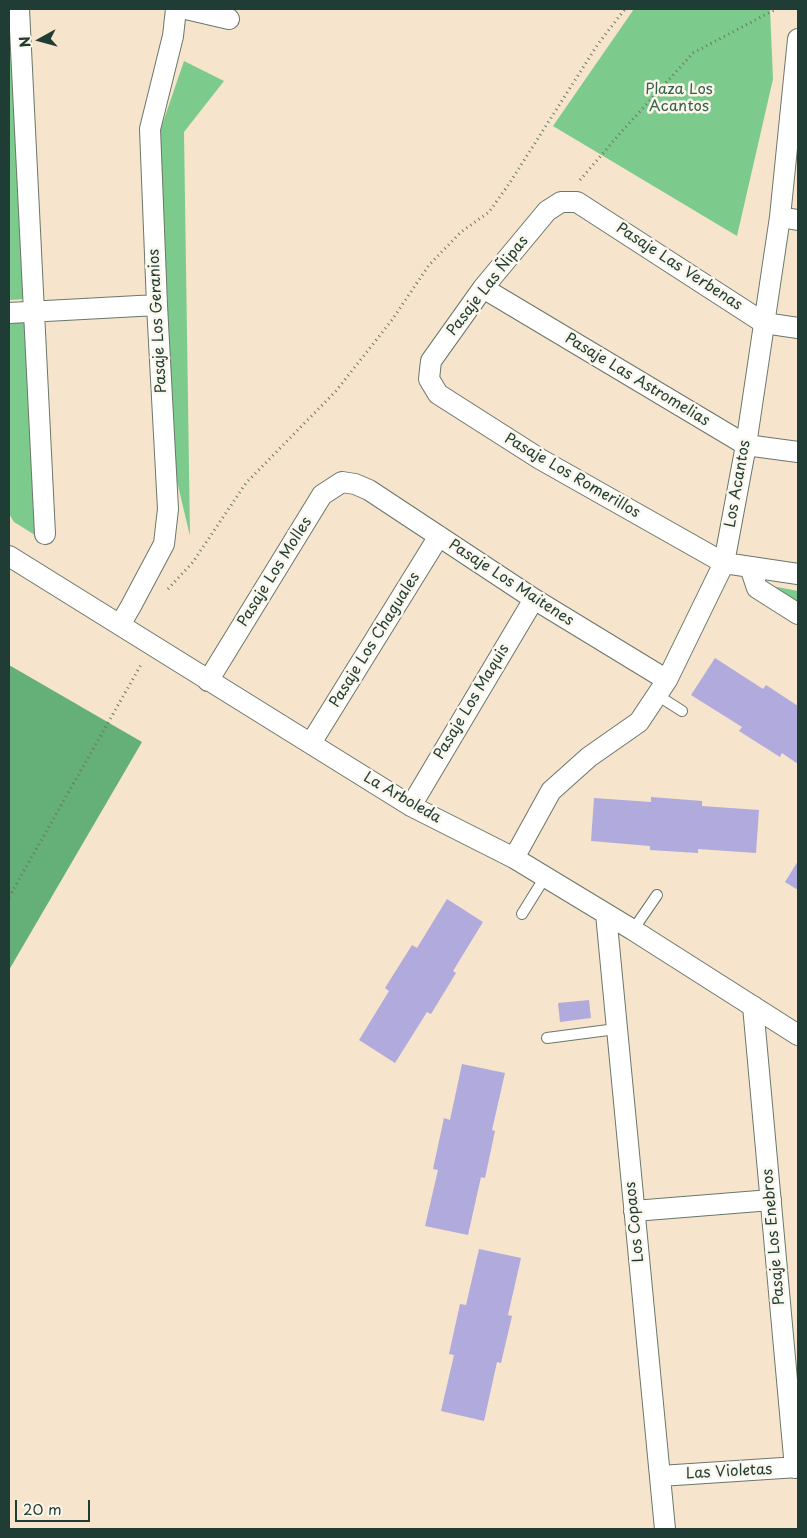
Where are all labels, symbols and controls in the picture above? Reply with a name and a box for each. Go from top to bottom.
north arrow [15,15,65,65]
text: N [14,35,36,49]
park label: Plaza Los Acantos [645,81,713,116]
street label: Pasaje Las Verbenas [613,219,745,315]
street label: Pasaje Las Ñipas [443,233,533,339]
street label: Pasaje Los Geranios [145,248,171,394]
street label: Pasaje Las Astromelias [561,330,713,430]
street label: Pasaje Los Romerillos [501,430,643,522]
street label: Los Acantos [721,439,755,529]
street label: Pasaje Los Molles [234,514,316,630]
street label: Pasaje Los Maitenes [445,536,577,630]
street label: Pasaje Los Chaguales [326,569,424,711]
street label: Pasaje Los Maquis [431,641,513,763]
street label: La Arboleda [360,769,444,827]
street label: Pasaje Los Enebros [759,1168,789,1306]
street label: Los Copaos [622,1181,648,1263]
street label: Las Violetas [685,1461,773,1483]
scale bar [18,1490,92,1522]
text: 20 m [23,1497,62,1520]

